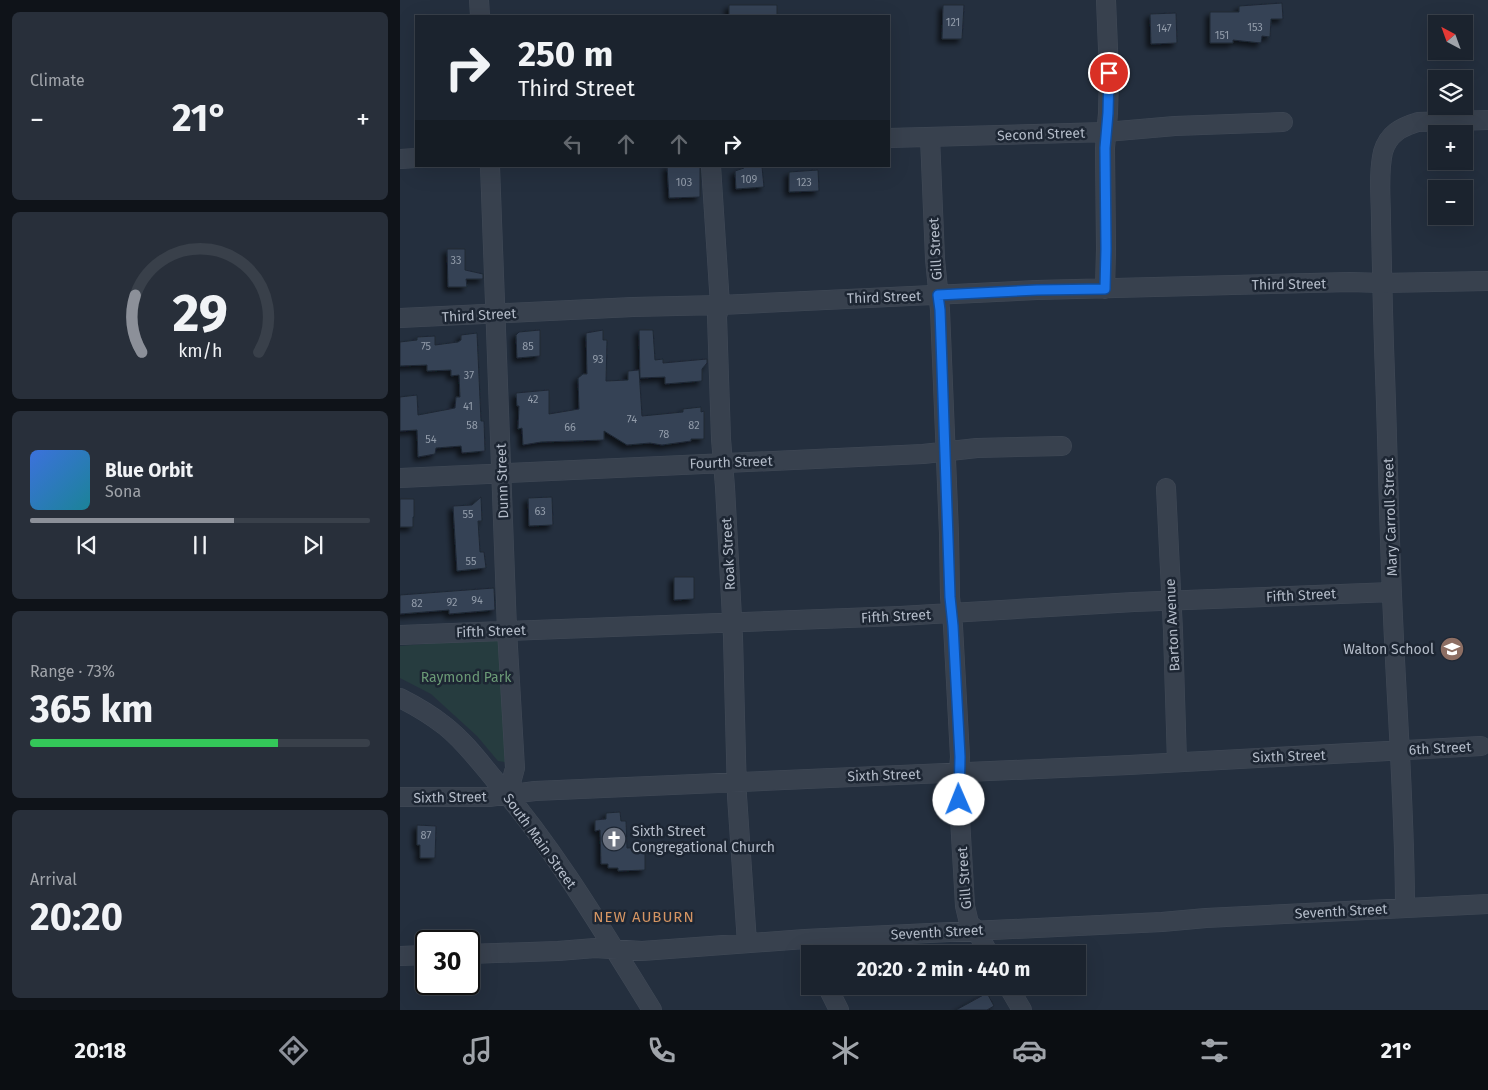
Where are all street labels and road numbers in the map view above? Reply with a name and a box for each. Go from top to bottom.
street label: Second Street [997,124,1086,145]
street label: Gill Street [925,216,946,281]
street label: Third Street [1252,275,1327,294]
street label: Third Street [847,288,922,307]
street label: Third Street [441,305,518,326]
street label: Dunn Street [493,442,512,519]
street label: Fourth Street [689,453,774,472]
street label: Mary Carroll Street [1380,457,1401,576]
street label: Roak Street [718,516,739,591]
street label: Barton Avenue [1162,578,1183,672]
street label: Fifth Street [1266,585,1337,606]
street label: Fifth Street [861,606,932,627]
street label: Fifth Street [456,622,527,641]
street label: 6th Street [1408,738,1473,759]
street label: Sixth Street [1252,747,1327,766]
street label: Sixth Street [847,766,922,785]
street label: Sixth Street [413,788,488,807]
street label: South Main Street [499,790,580,893]
street label: Gill Street [954,845,975,910]
street label: Seventh Street [1294,901,1389,922]
street label: Seventh Street [890,922,985,943]

